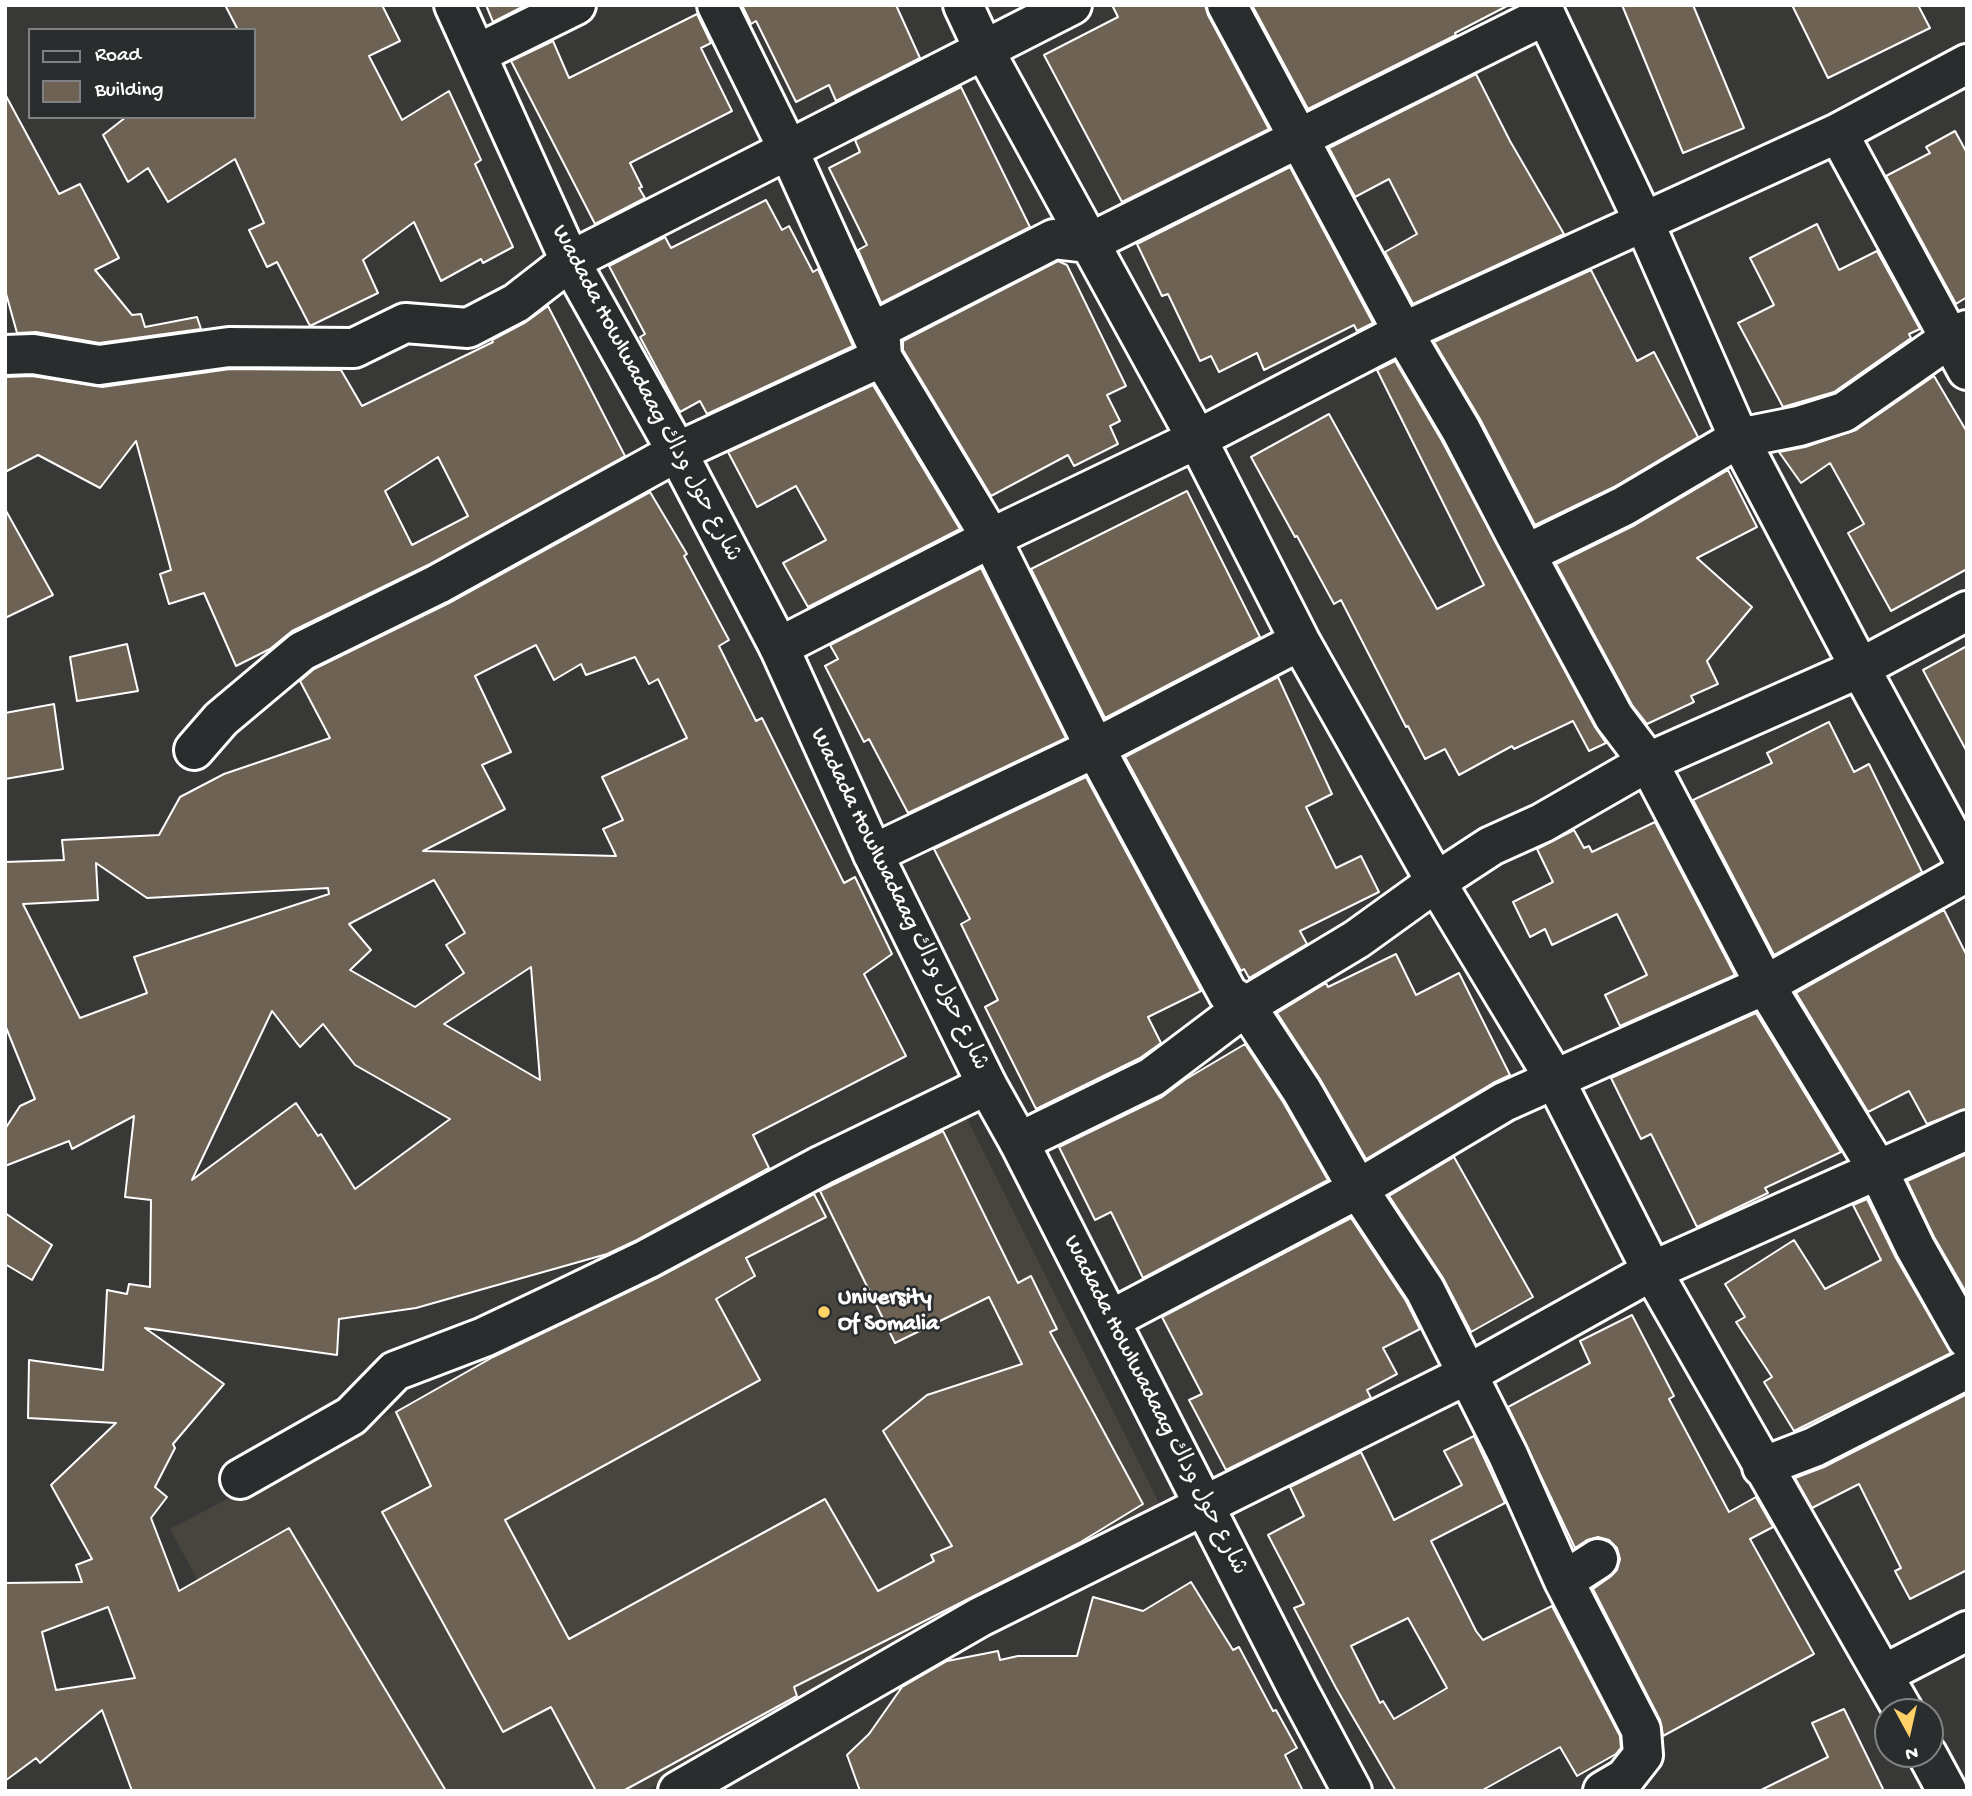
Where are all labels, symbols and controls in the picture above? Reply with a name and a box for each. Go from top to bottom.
legend [28,28,256,119]
text: Road [95,44,141,69]
text: Building [95,79,164,104]
street label: Wadada Howlwadaag شارع حول وداك [544,221,746,567]
street label: Wadada Howlwadaag شارع حول وداك [803,724,993,1076]
street label: Wadada Howlwadaag شارع حول وداك [1056,1231,1252,1581]
place label: University Of Somalia [838,1285,939,1339]
marker: University Of Somalia [816,1304,832,1320]
north arrow [1874,1698,1944,1768]
text: N [1904,1740,1919,1765]

